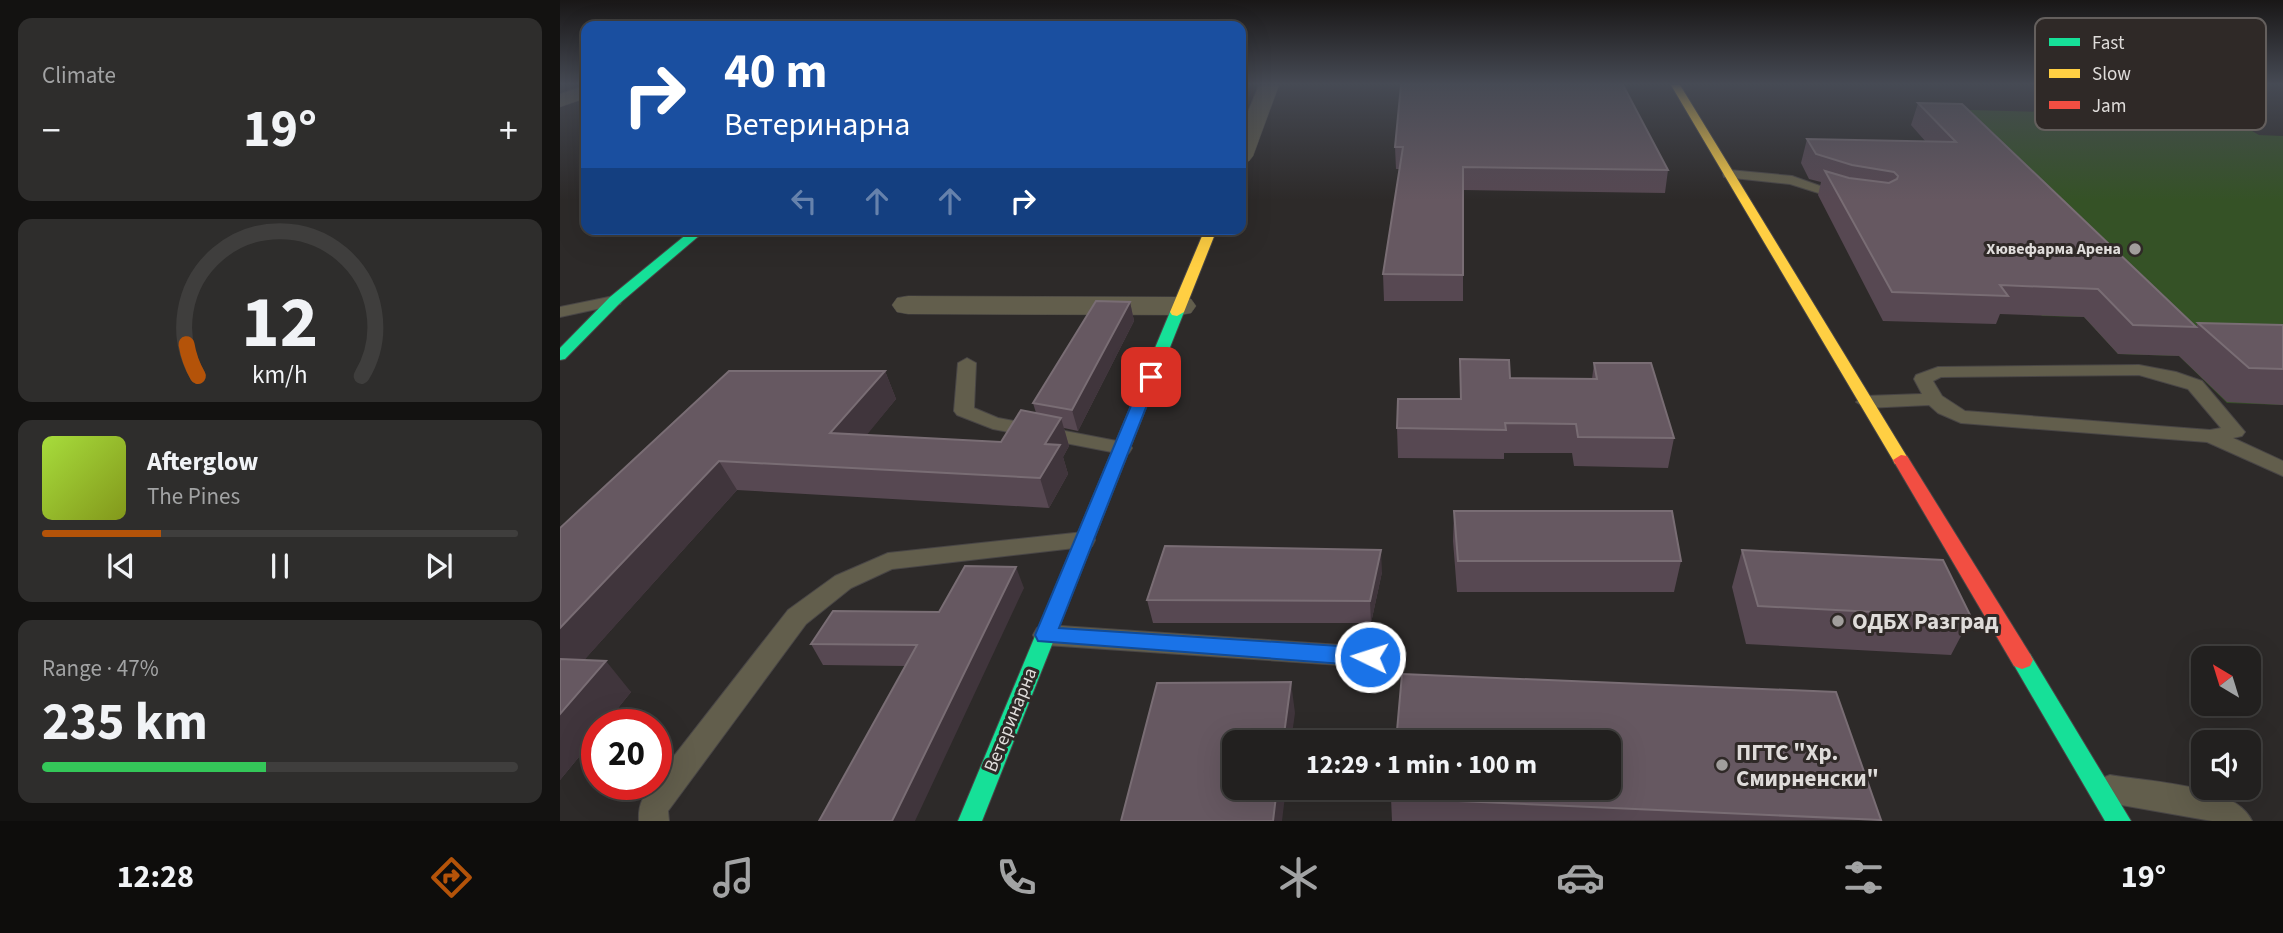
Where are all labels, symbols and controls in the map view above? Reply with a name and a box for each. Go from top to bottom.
legend [2035,18,2266,130]
text: Fast [2092,30,2125,57]
text: 40 m [724,37,828,107]
icon: right [609,49,700,140]
text: Climate [42,59,116,92]
text: Slow [2092,61,2131,88]
text: 19° [243,93,317,167]
text: Jam [2092,93,2126,120]
text: Ветеринарна [724,102,910,148]
text: − [42,104,61,158]
text: + [499,104,518,158]
icon: left [785,182,823,220]
icon: ahead [858,182,896,220]
icon: ahead [931,182,969,220]
icon: right [1004,182,1042,220]
place label: Хювефарма Арена [1986,238,2121,260]
marker: Хювефарма Арена [2127,241,2143,257]
text: 12 [242,272,318,376]
pin [1121,347,1181,407]
text: km/h [252,357,308,393]
icon: arrive [1132,358,1170,396]
text: Afterglow [147,443,258,480]
text: The Pines [147,480,240,513]
icon: previous [102,547,140,585]
icon: pause [261,547,299,585]
icon: next [420,547,458,585]
place label: ОДБХ Разград [1852,605,1999,638]
marker: ОДБХ Разград [1830,613,1846,629]
position arrow [1333,620,1407,694]
north arrow [2191,646,2261,716]
map controls [2191,646,2261,800]
text: Range · 47% [42,652,159,685]
street label: Ветеринарна [978,664,1044,776]
text: 235 km [42,686,208,760]
speed limit sign: 20 [581,709,672,800]
button: sound [2191,730,2261,800]
place label: ПГТС "Хр. Смирненски" [1736,736,1879,795]
text: 12:29 · 1 min · 100 m [1306,746,1537,783]
marker: ПГТС "Хр. Смирненски" [1714,757,1730,773]
icon: directions [427,853,476,902]
icon: music [709,853,758,902]
icon: phone [992,853,1041,902]
icon: climate [1274,853,1323,902]
icon: car [1556,853,1605,902]
icon: filters [1839,853,1888,902]
text: 12:28 [117,854,194,900]
text: 19° [2121,854,2166,900]

